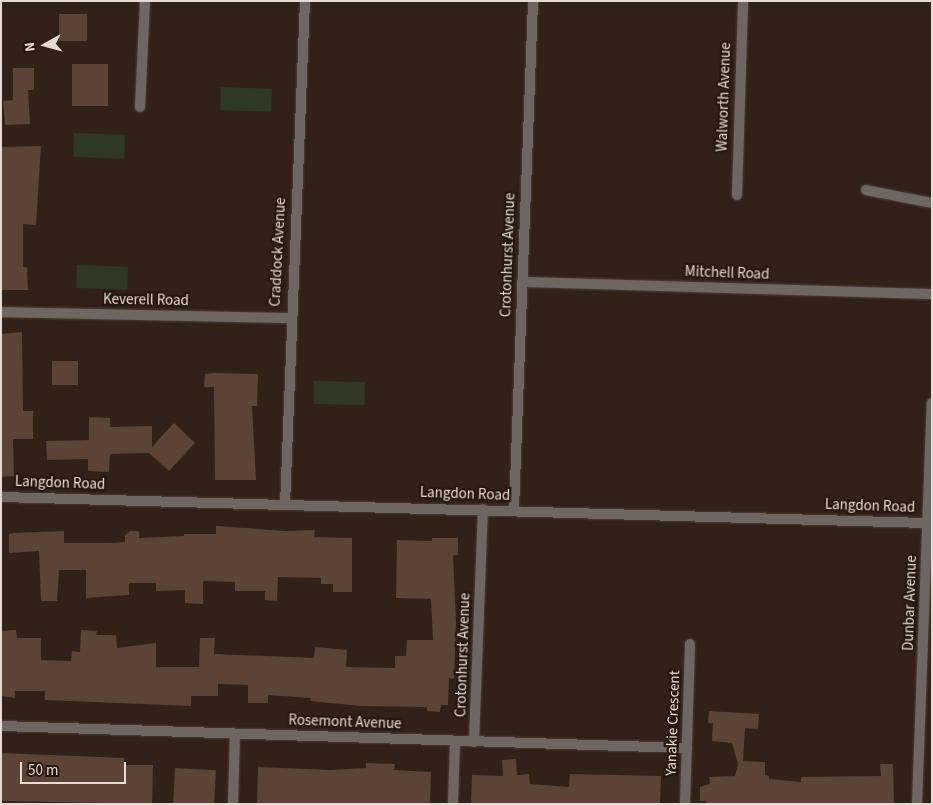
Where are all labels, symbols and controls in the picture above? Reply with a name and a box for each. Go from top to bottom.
north arrow [20,20,70,70]
text: N [20,41,41,53]
street label: Walworth Avenue [713,42,735,152]
street label: Crotonhurst Avenue [497,193,519,317]
street label: Craddock Avenue [266,197,290,307]
street label: Mitchell Road [684,263,770,283]
street label: Keverell Road [103,290,189,310]
street label: Langdon Road [15,472,105,494]
street label: Langdon Road [420,483,510,505]
street label: Langdon Road [825,495,915,517]
street label: Dunbar Avenue [899,555,921,651]
street label: Crotonhurst Avenue [452,593,474,717]
street label: Yanakie Crescent [662,670,684,776]
street label: Rosemont Avenue [288,711,402,733]
scale bar [22,752,129,784]
text: 50 m [28,760,58,781]

